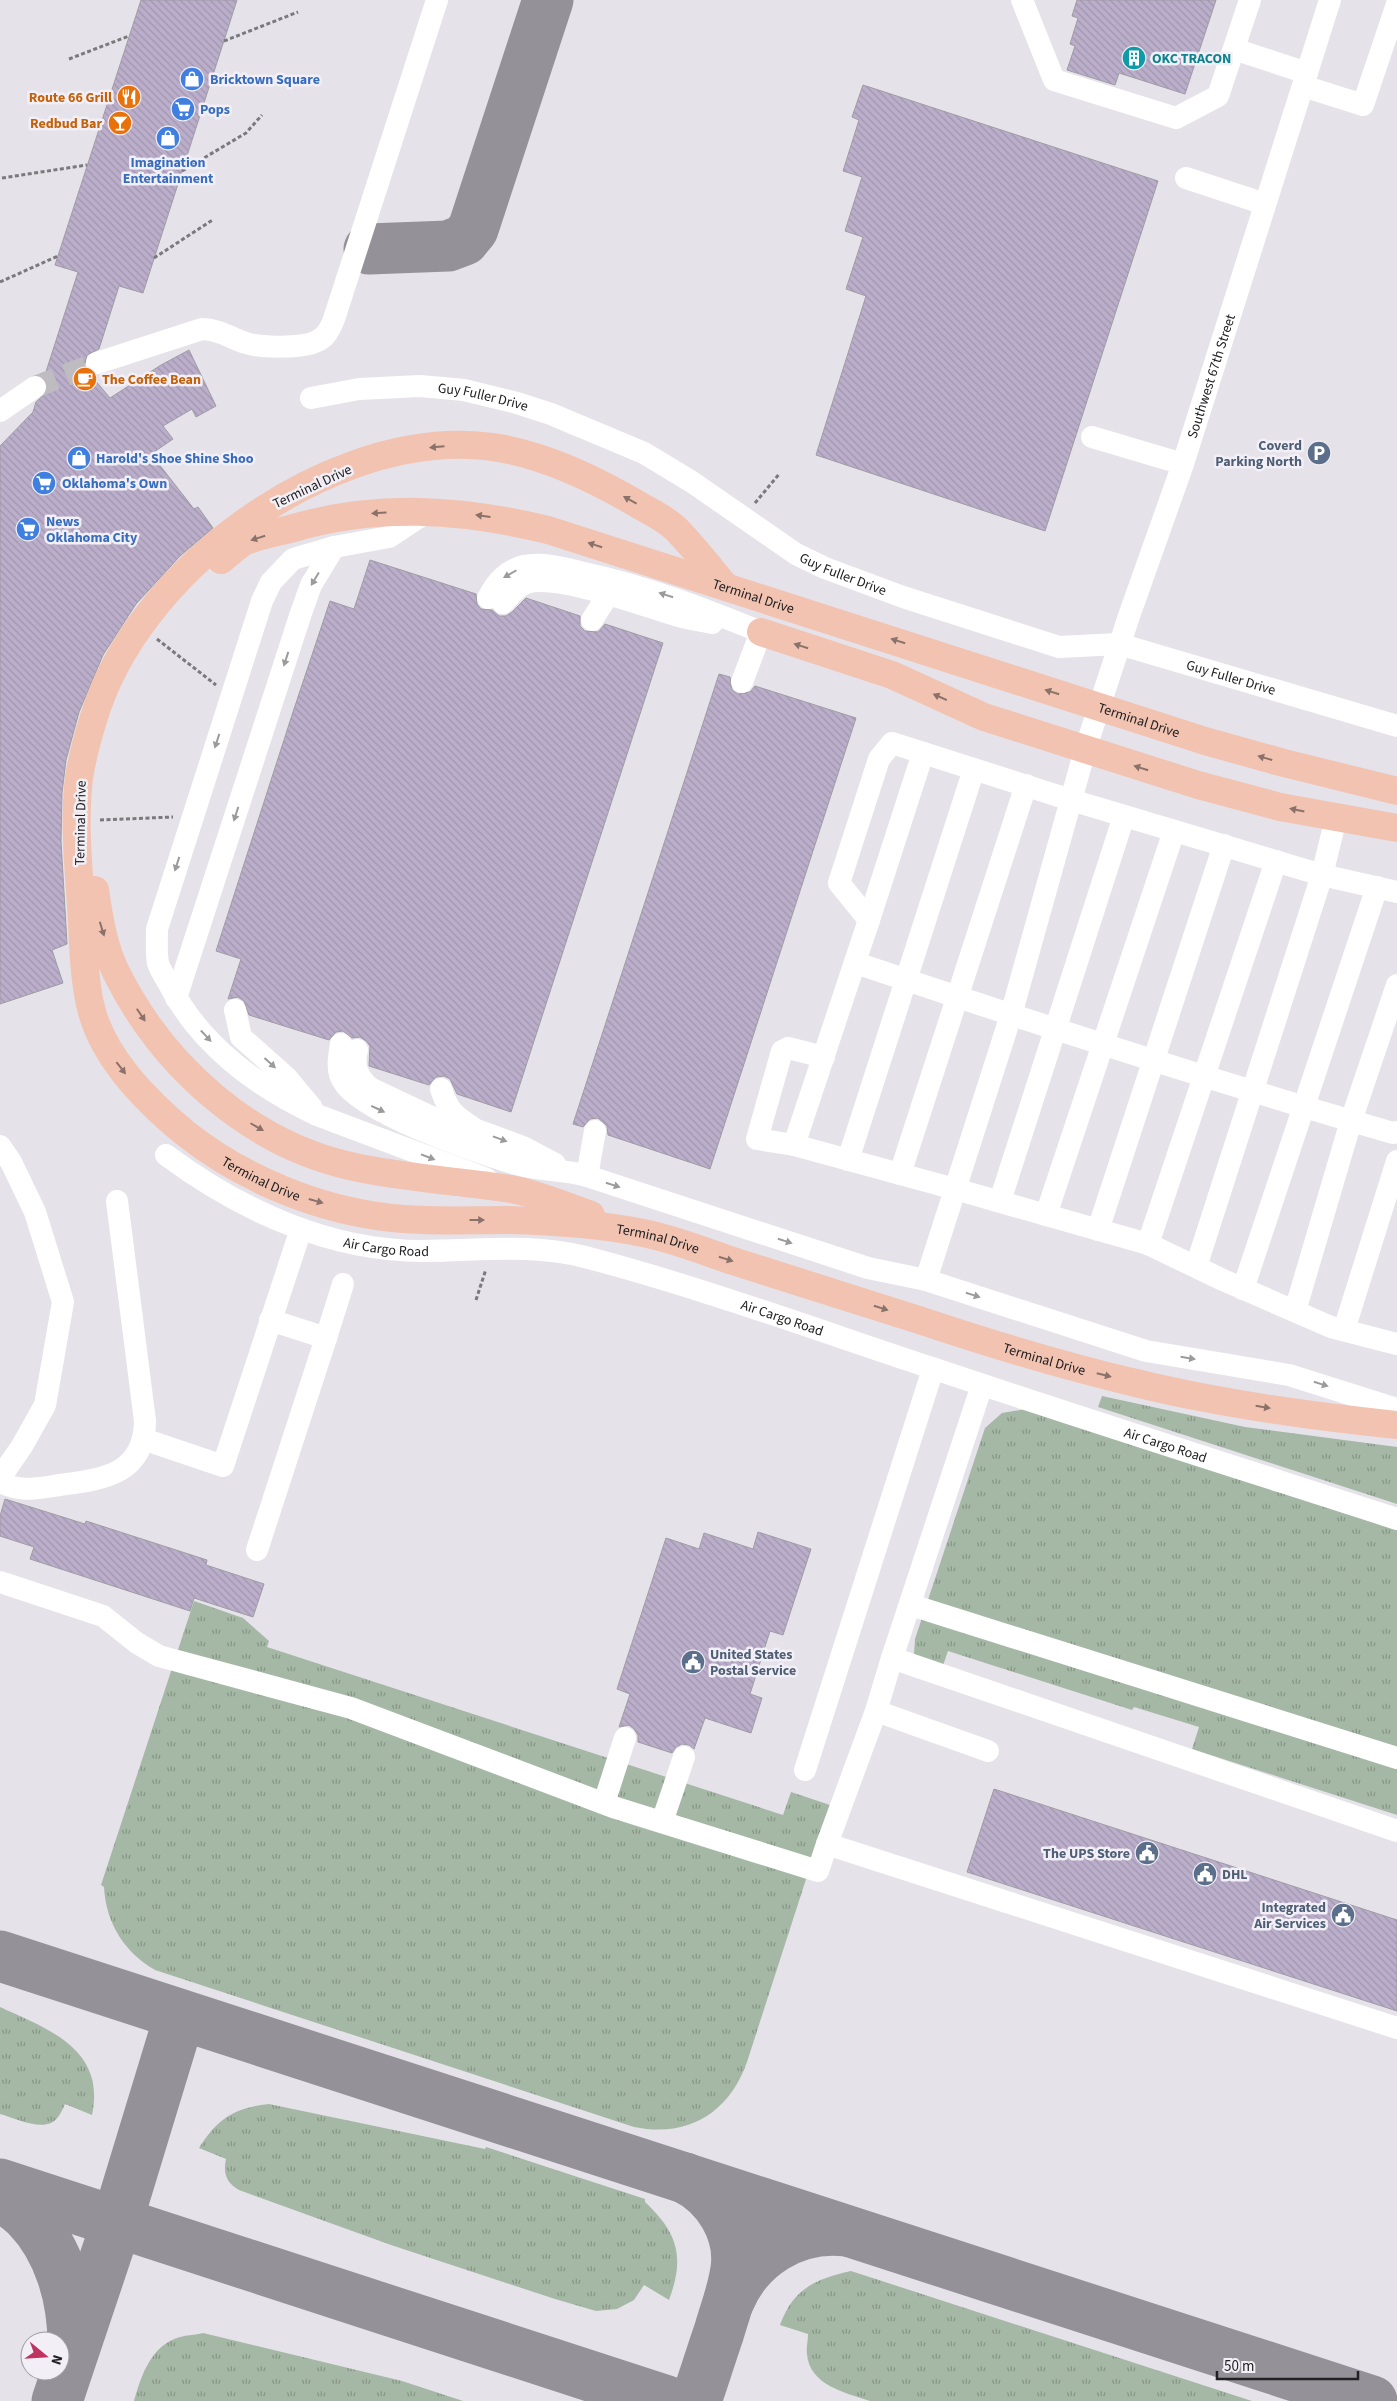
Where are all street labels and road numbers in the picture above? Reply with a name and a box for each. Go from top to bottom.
street label: Southwest 67th Street [1183,311,1241,441]
street label: Guy Fuller Drive [437,379,531,417]
street label: Terminal Drive [270,460,355,514]
street label: Guy Fuller Drive [796,548,889,601]
street label: Terminal Drive [710,574,797,619]
street label: Guy Fuller Drive [1184,655,1278,701]
street label: Terminal Drive [1095,698,1182,743]
street label: Terminal Drive [70,780,92,866]
street label: Terminal Drive [218,1152,303,1207]
street label: Terminal Drive [615,1220,702,1260]
street label: Air Cargo Road [341,1233,429,1262]
street label: Air Cargo Road [738,1295,826,1342]
street label: Terminal Drive [1000,1338,1088,1381]
street label: Air Cargo Road [1121,1423,1209,1468]

